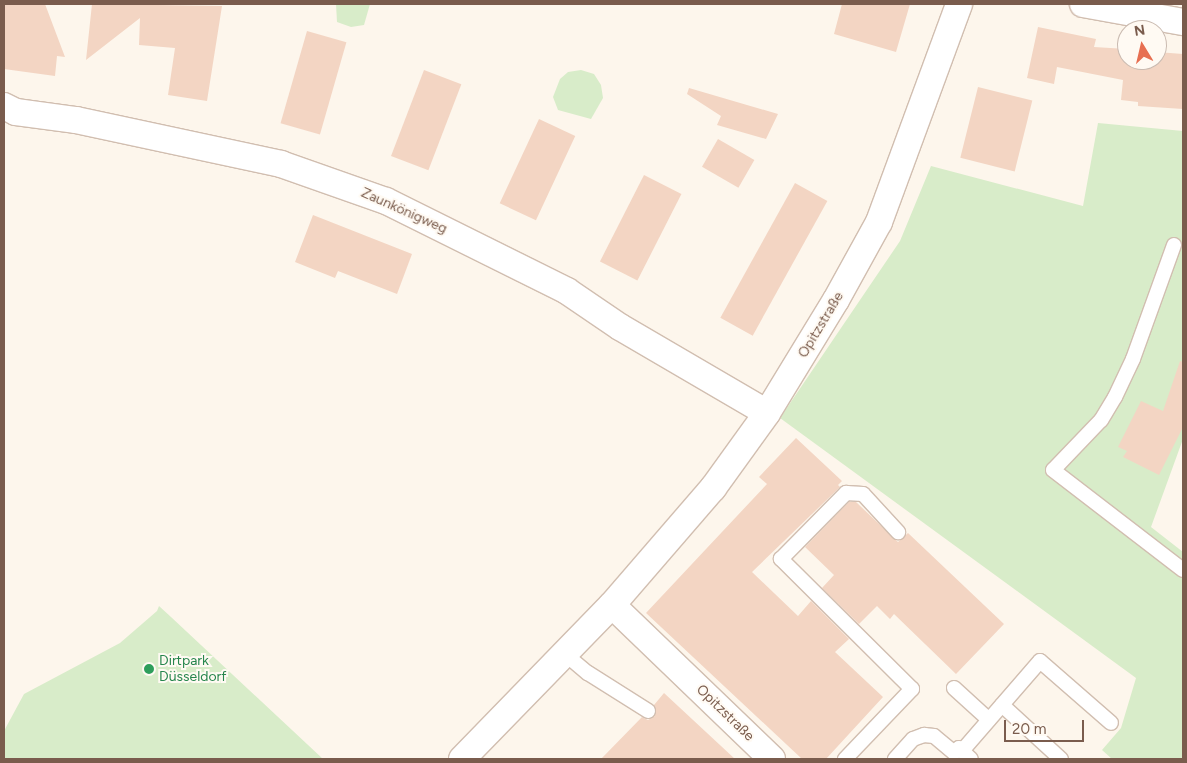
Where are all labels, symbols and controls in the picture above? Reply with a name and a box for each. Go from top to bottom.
north arrow [1117,20,1167,70]
text: N [1133,21,1146,40]
street label: Zaunkönigweg [358,185,450,237]
street label: Opitzstraße [795,289,847,361]
place label: Dirtpark Düsseldorf [159,653,226,686]
marker: Dirtpark Düsseldorf [143,663,155,675]
street label: Opitzstraße [693,681,757,745]
scale bar [1007,710,1087,742]
text: 20 m [1012,720,1046,738]

